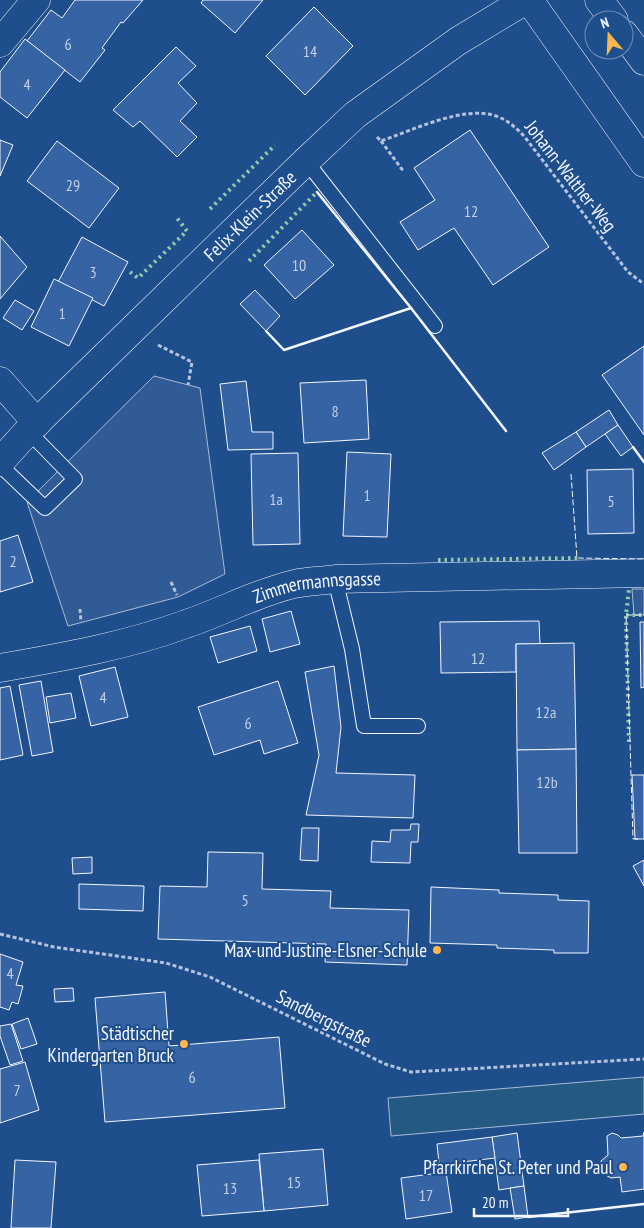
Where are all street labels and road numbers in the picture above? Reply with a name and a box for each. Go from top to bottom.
street label: Johann-Walther-Weg [519,115,622,237]
street label: Felix-Klein-Straße [198,165,301,266]
street label: Zimmermannsgasse [249,566,381,608]
street label: Sandbergstraße [272,984,376,1052]

